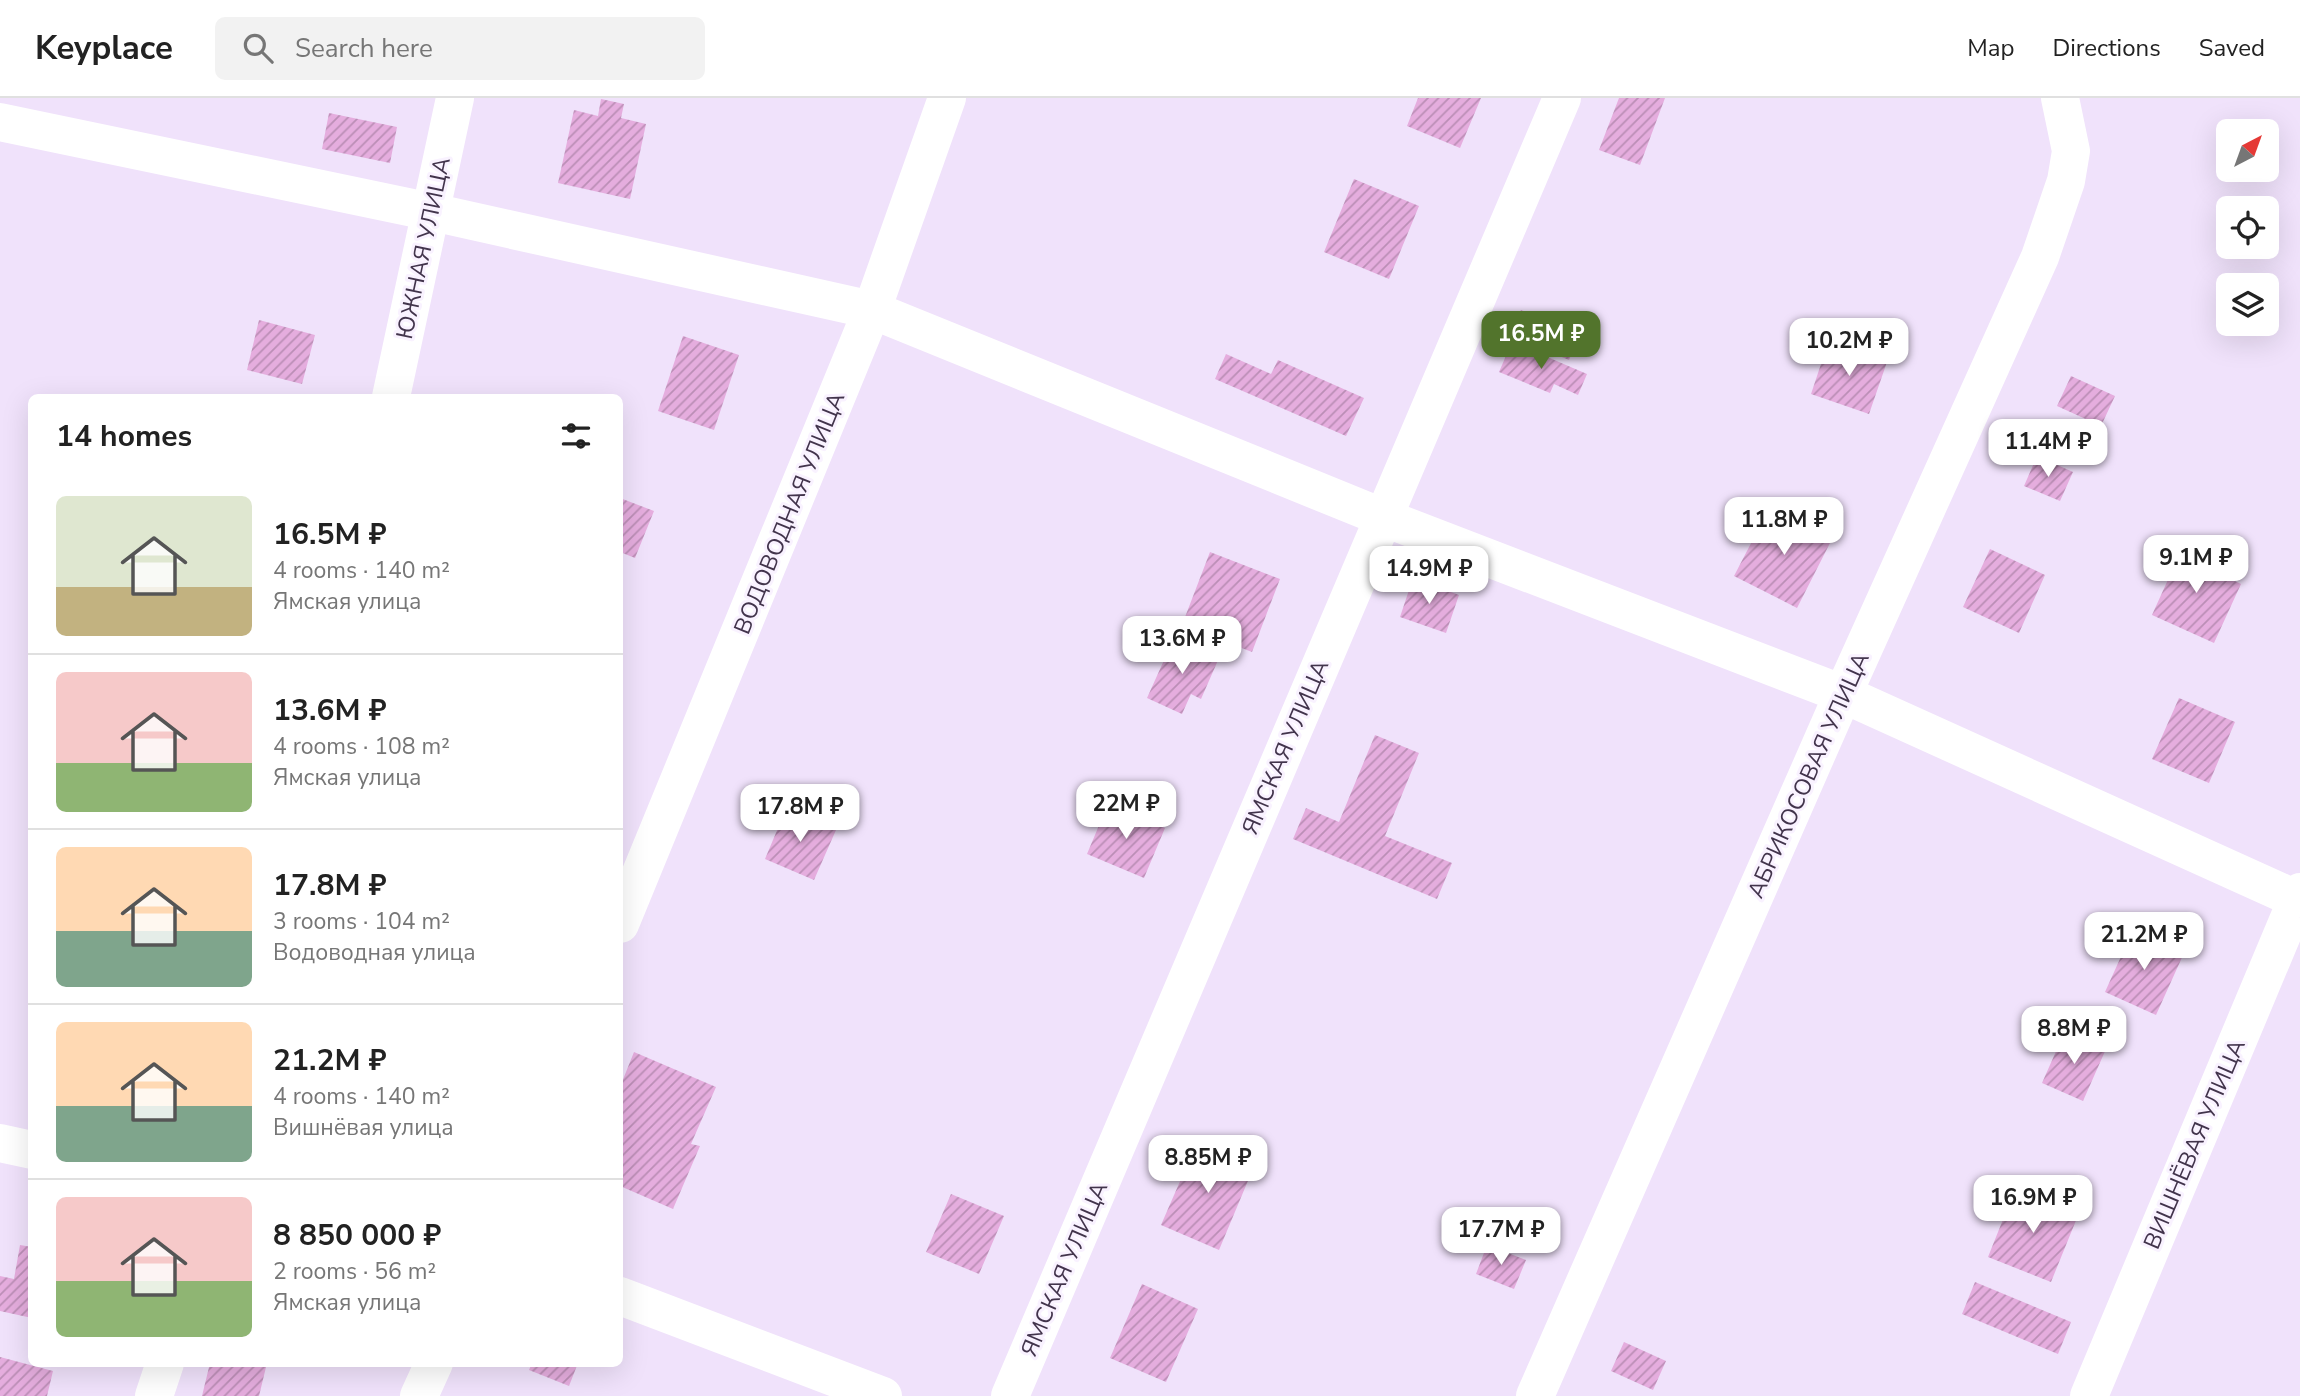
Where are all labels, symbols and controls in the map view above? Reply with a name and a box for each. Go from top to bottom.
search box [215,17,705,80]
text: Keyplace [35,26,173,71]
icon: search [239,29,277,67]
text: Search here [295,31,433,66]
text: Map [1967,32,2014,64]
text: Directions [2052,32,2161,64]
text: Saved [2199,32,2265,64]
north arrow [2216,119,2278,182]
map controls [2216,119,2279,336]
street label: ЮЖНАЯ УЛИЦА [389,154,458,342]
button: locate [2216,196,2279,259]
button: layers [2216,273,2279,336]
pin: 16.5M ₽ [1476,312,1606,371]
text: 16.5M ₽ [1497,318,1585,349]
pin: 10.2M ₽ [1784,318,1914,378]
text: 10.2M ₽ [1805,325,1893,356]
street label: ВОДОВОДНАЯ УЛИЦА [727,387,852,639]
text: 14 homes [56,416,192,457]
icon: filters [557,417,595,455]
pin: 11.4M ₽ [1983,420,2113,479]
text: 11.4M ₽ [2004,426,2092,457]
pin: 11.8M ₽ [1719,498,1849,557]
text: 11.8M ₽ [1740,504,1828,535]
text: 16.5M ₽ [273,514,387,555]
icon: home [112,524,196,608]
pin: 9.1M ₽ [2139,536,2253,595]
text: 9.1M ₽ [2159,542,2233,573]
pin: 14.9M ₽ [1364,546,1494,606]
text: 14.9M ₽ [1385,553,1473,584]
text: 4 rooms · 140 m² [273,555,450,586]
text: Ямская улица [273,586,421,617]
pin: 13.6M ₽ [1117,616,1247,676]
text: 13.6M ₽ [1138,623,1226,654]
street label: АБРИКОСОВАЯ УЛИЦА [1740,647,1877,903]
street label: ЯМСКАЯ УЛИЦА [1235,655,1336,839]
text: 13.6M ₽ [273,690,387,731]
icon: home [112,700,196,784]
text: 4 rooms · 108 m² [273,731,450,762]
text: Ямская улица [273,762,421,793]
pin: 22M ₽ [1077,782,1175,841]
pin: 17.8M ₽ [735,784,865,844]
text: 22M ₽ [1092,788,1160,819]
text: 17.8M ₽ [756,791,844,822]
text: 17.8M ₽ [273,865,387,906]
icon: home [112,875,196,959]
text: 3 rooms · 104 m² [273,906,450,937]
pin: 21.2M ₽ [2079,912,2209,972]
text: 21.2M ₽ [2100,919,2188,950]
text: Водоводная улица [273,937,476,968]
pin: 8.8M ₽ [2017,1006,2131,1066]
text: 8.8M ₽ [2037,1013,2111,1044]
street label: ВИШНЁВАЯ УЛИЦА [2136,1034,2253,1254]
text: 21.2M ₽ [273,1040,387,1081]
icon: home [112,1050,196,1134]
text: 4 rooms · 140 m² [273,1081,450,1112]
text: Вишнёвая улица [273,1112,454,1143]
pin: 8.85M ₽ [1143,1136,1273,1195]
text: 8.85M ₽ [1164,1142,1252,1173]
pin: 16.9M ₽ [1968,1176,2098,1235]
street label: ЯМСКАЯ УЛИЦА [1014,1177,1115,1361]
text: 16.9M ₽ [1989,1182,2077,1213]
pin: 17.7M ₽ [1436,1208,1566,1267]
text: 17.7M ₽ [1457,1214,1545,1245]
text: 8 850 000 ₽ [273,1215,441,1256]
icon: home [112,1225,196,1309]
text: 2 rooms · 56 m² [273,1256,436,1287]
text: Ямская улица [273,1287,421,1318]

